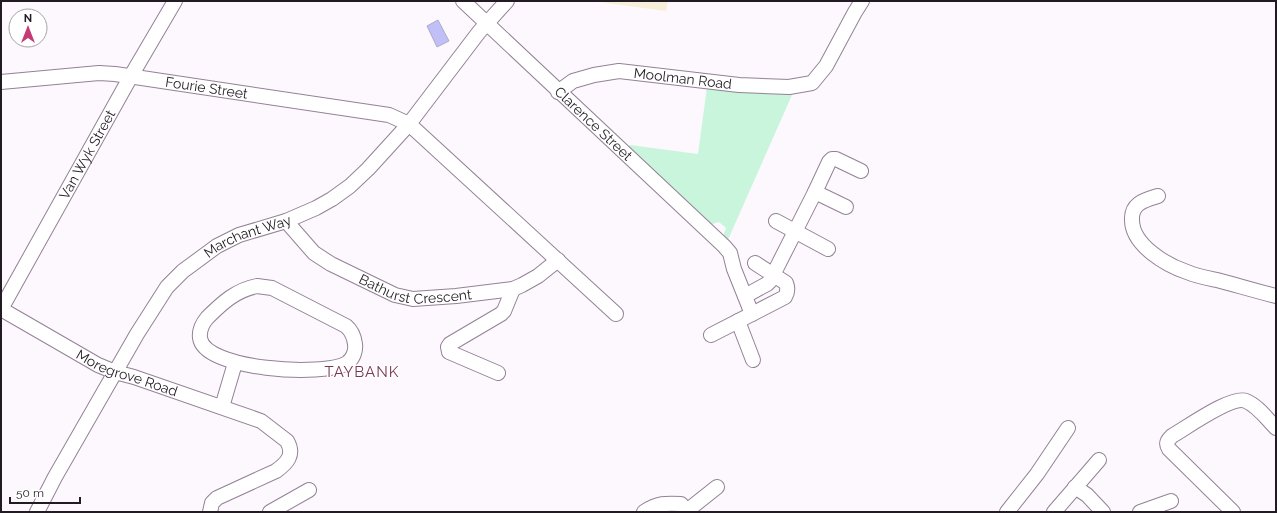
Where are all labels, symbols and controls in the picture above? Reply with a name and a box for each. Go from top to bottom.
north arrow [8,8,48,48]
text: N [24,12,32,25]
street label: Moolman Road [633,65,733,92]
street label: Fourie Street [164,74,249,102]
street label: Clarence Street [551,83,636,164]
street label: Van Wyk Street [56,107,119,202]
street label: Marchant Way [201,212,294,261]
street label: Bathurst Crescent [357,271,473,307]
street label: Moregrove Road [73,346,180,400]
district label: TAYBANK [325,363,399,381]
scale bar [10,479,80,505]
text: 50 m [16,486,44,500]

